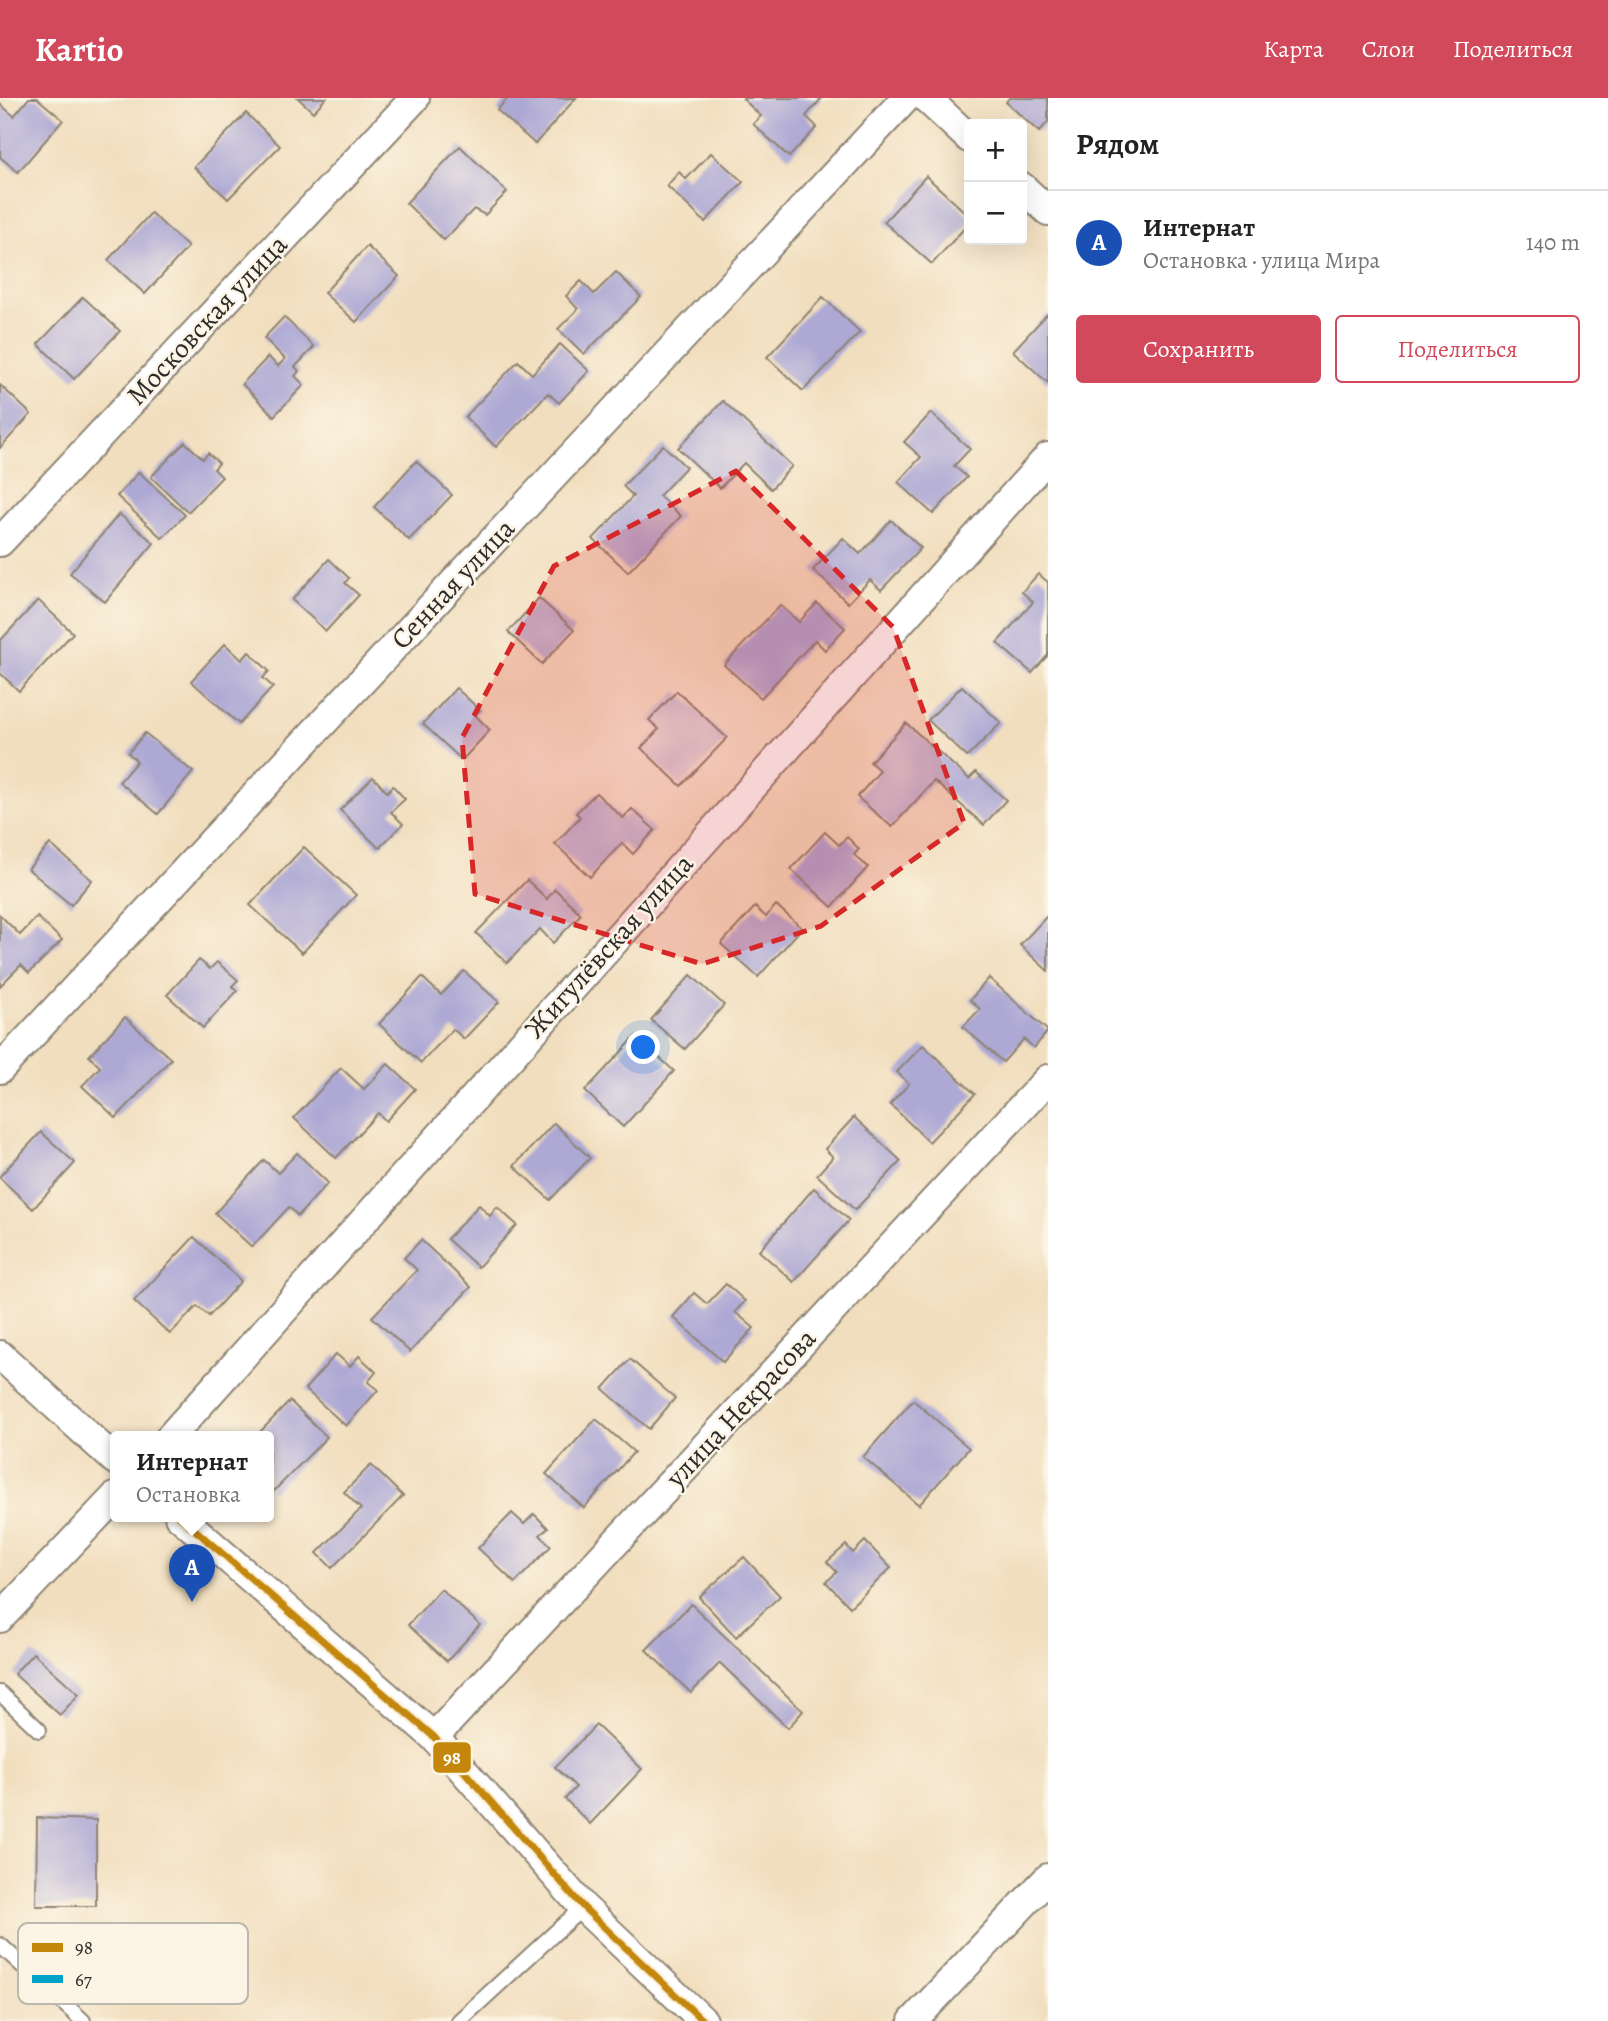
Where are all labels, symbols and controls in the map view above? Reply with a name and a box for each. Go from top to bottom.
text: Kartio [35,27,123,72]
text: Карта [1263,33,1324,65]
text: Слои [1362,33,1415,65]
text: Поделиться [1453,33,1573,65]
map controls [964,119,1027,245]
button: + [964,119,1027,182]
text: Рядом [1076,124,1159,164]
button: − [964,182,1027,245]
text: Интернат [1143,210,1255,245]
street label: Московская улица [118,226,296,414]
text: A [1092,227,1106,258]
text: 140 m [1526,227,1580,258]
text: Остановка · улица Мира [1143,245,1380,276]
button: Сохранить [1076,315,1321,383]
button: Поделиться [1335,315,1580,383]
street label: Сенная улица [383,510,523,658]
street label: Жигулёвская улица [516,846,702,1046]
your location [626,1030,660,1064]
street label: улица Некрасова [657,1320,825,1497]
popup [110,1431,274,1522]
text: Интернат [136,1444,248,1479]
text: Остановка [136,1479,241,1510]
pin: A [169,1544,215,1602]
line badge: 98 [432,1741,472,1774]
text: 98 [443,1745,461,1771]
legend [18,1923,248,2004]
text: 98 [75,1935,93,1961]
text: 67 [75,1967,92,1993]

